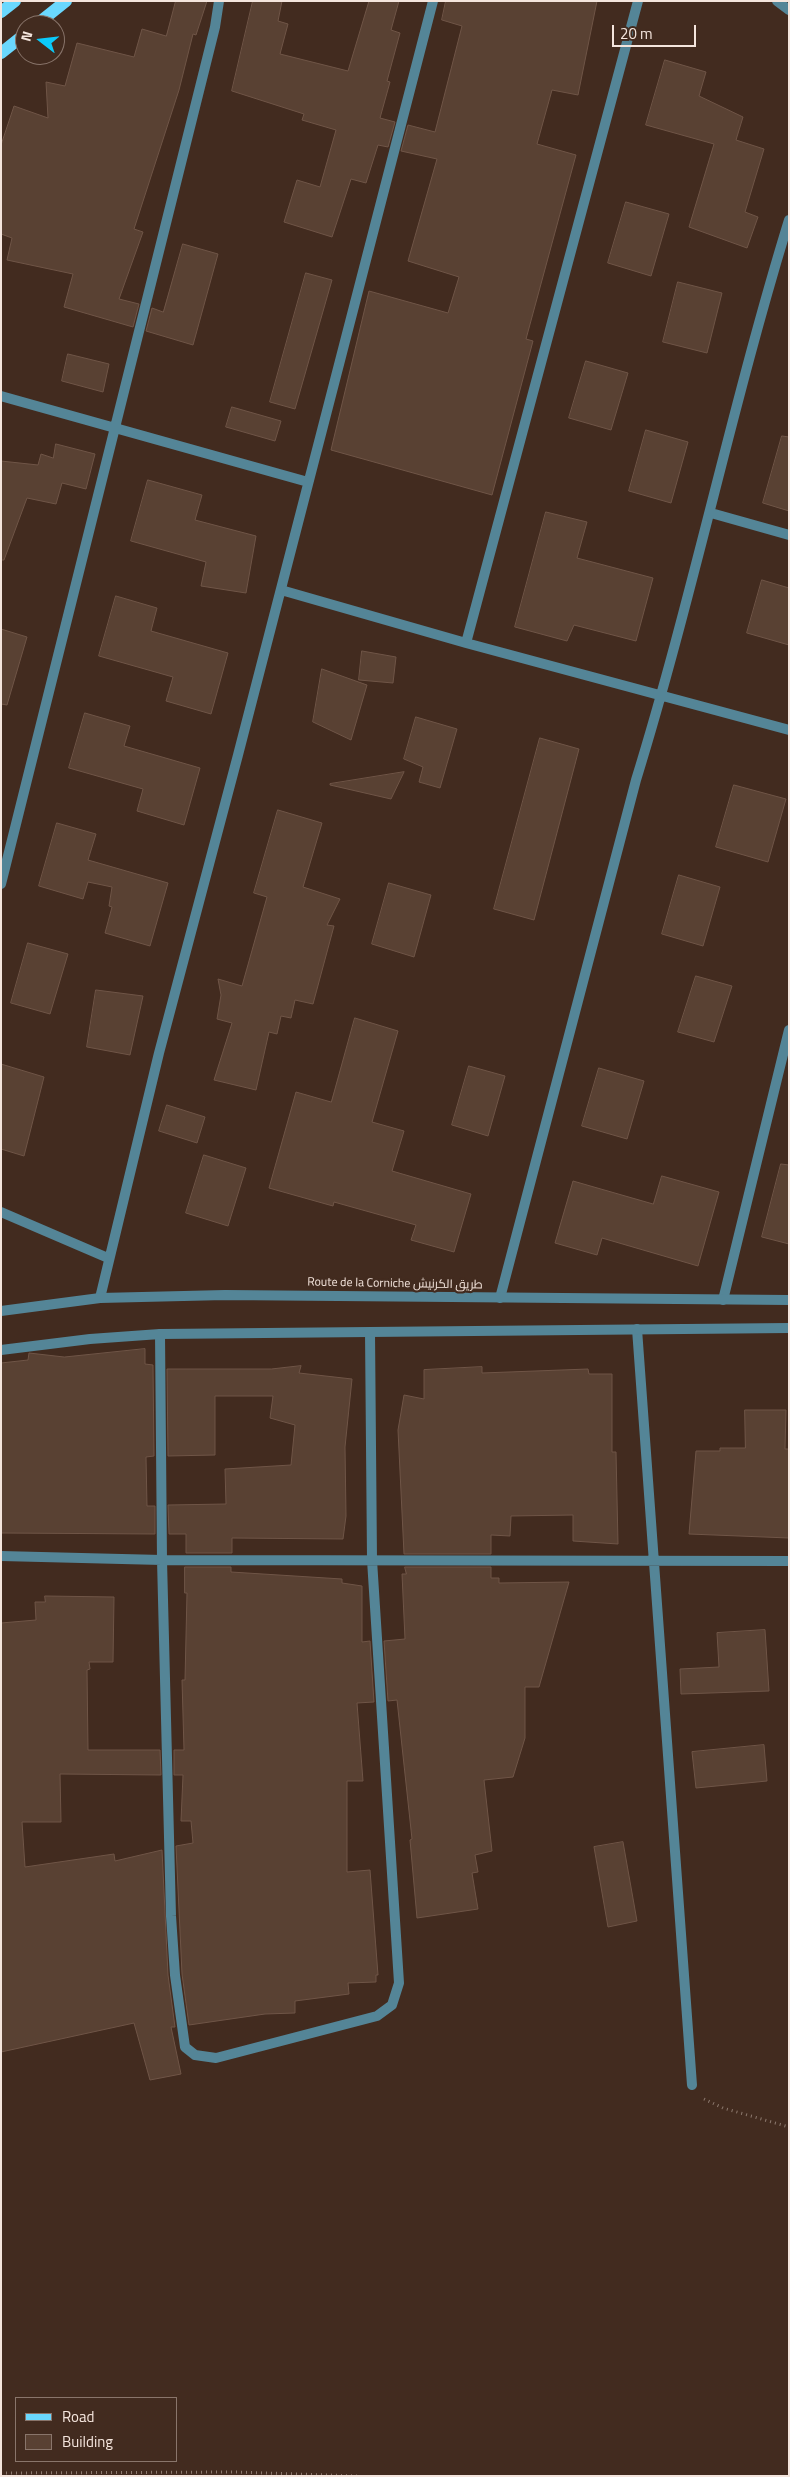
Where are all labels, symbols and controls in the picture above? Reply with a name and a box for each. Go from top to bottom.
north arrow [15,15,65,65]
scale bar [615,15,699,47]
text: 20 m [620,22,653,45]
text: N [15,28,37,44]
street label: Route de la Corniche طريق الكرنيش [307,1275,483,1293]
legend [15,2397,178,2462]
text: Road [62,2405,94,2428]
text: Building [62,2430,113,2453]

